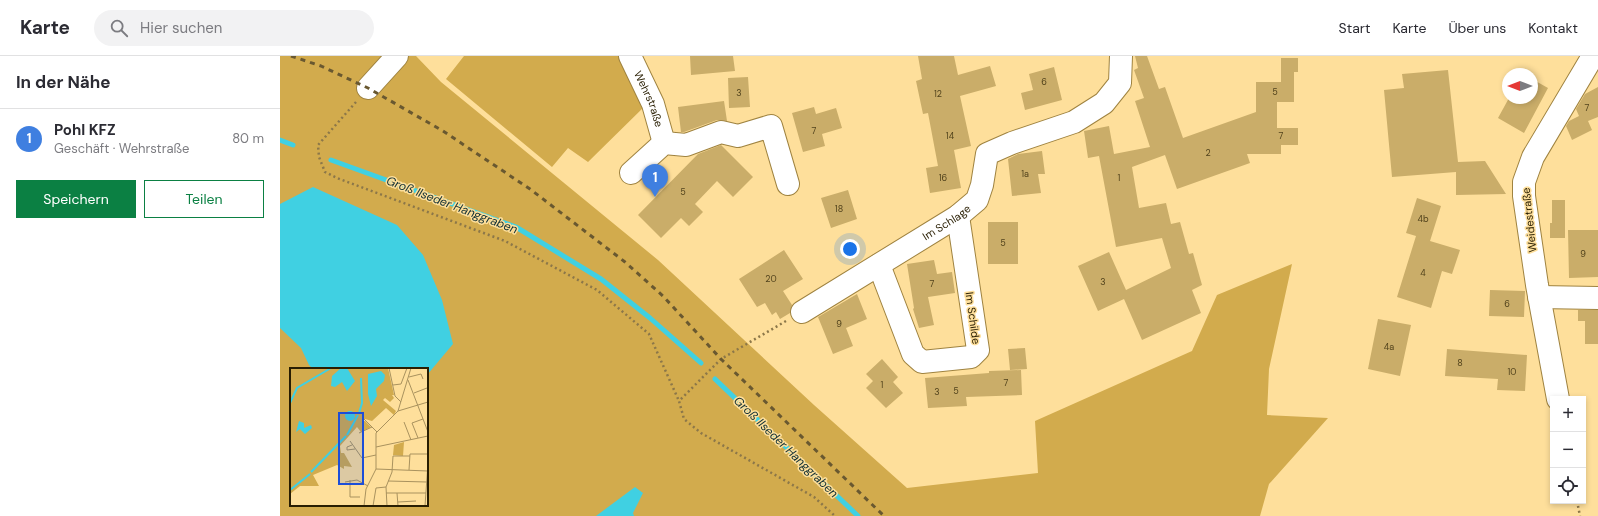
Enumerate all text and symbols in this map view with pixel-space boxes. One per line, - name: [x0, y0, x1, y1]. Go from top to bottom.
- search box: [94, 10, 374, 46]
- text: Karte: [20, 15, 70, 40]
- icon: search: [108, 17, 130, 39]
- text: Hier suchen: [140, 18, 222, 38]
- text: Start: [1339, 19, 1370, 37]
- text: Karte: [1392, 19, 1426, 37]
- text: Über uns: [1448, 19, 1506, 37]
- text: Kontakt: [1528, 19, 1578, 37]
- street label: Wehrstraße: [631, 68, 666, 129]
- north arrow: [1502, 68, 1538, 104]
- text: In der Nähe: [16, 71, 111, 93]
- house number: 6: [1041, 76, 1047, 88]
- house number: 5: [1272, 86, 1278, 98]
- house number: 3: [736, 87, 742, 99]
- house number: 12: [934, 88, 942, 100]
- house number: 7: [1585, 102, 1590, 114]
- text: Pohl KFZ: [54, 120, 116, 140]
- house number: 7: [812, 125, 817, 137]
- text: 1: [27, 130, 31, 147]
- text: 80 m: [232, 130, 264, 147]
- house number: 14: [946, 130, 955, 142]
- house number: 7: [1279, 130, 1284, 142]
- text: Geschäft · Wehrstraße: [54, 140, 189, 157]
- house number: 2: [1205, 147, 1211, 159]
- pin: 1: [642, 164, 668, 197]
- house number: 1a: [1021, 168, 1029, 180]
- house number: 16: [939, 172, 948, 184]
- house number: 1: [1118, 172, 1121, 184]
- water label: Groß Ilseder Hanggraben: [384, 173, 520, 237]
- button: Speichern: [16, 180, 136, 218]
- button: Teilen: [144, 180, 264, 218]
- house number: 5: [680, 186, 686, 198]
- street label: Weidestraße: [1519, 187, 1539, 253]
- street label: Im Schlage: [920, 201, 973, 243]
- house number: 18: [835, 203, 843, 215]
- house number: 4b: [1417, 213, 1429, 225]
- house number: 5: [1000, 237, 1006, 249]
- your location: [840, 239, 860, 259]
- house number: 9: [1580, 248, 1586, 260]
- house number: 4: [1420, 267, 1426, 279]
- house number: 20: [765, 273, 777, 285]
- house number: 3: [1100, 276, 1106, 288]
- house number: 7: [930, 278, 935, 290]
- street label: Im Schilde: [962, 291, 984, 345]
- house number: 6: [1504, 298, 1510, 310]
- house number: 9: [836, 318, 842, 330]
- house number: 4a: [1384, 341, 1394, 353]
- house number: 8: [1457, 357, 1463, 369]
- house number: 10: [1508, 366, 1516, 378]
- inset map: [290, 368, 428, 506]
- house number: 7: [1004, 377, 1009, 389]
- house number: 1: [881, 379, 884, 391]
- house number: 5: [953, 385, 959, 397]
- house number: 3: [934, 386, 940, 398]
- water label: Groß Ilseder Hanggraben: [730, 393, 842, 501]
- map controls: [1550, 396, 1586, 504]
- button: +: [1550, 396, 1586, 432]
- button: −: [1550, 432, 1586, 468]
- button: locate: [1550, 468, 1586, 504]

